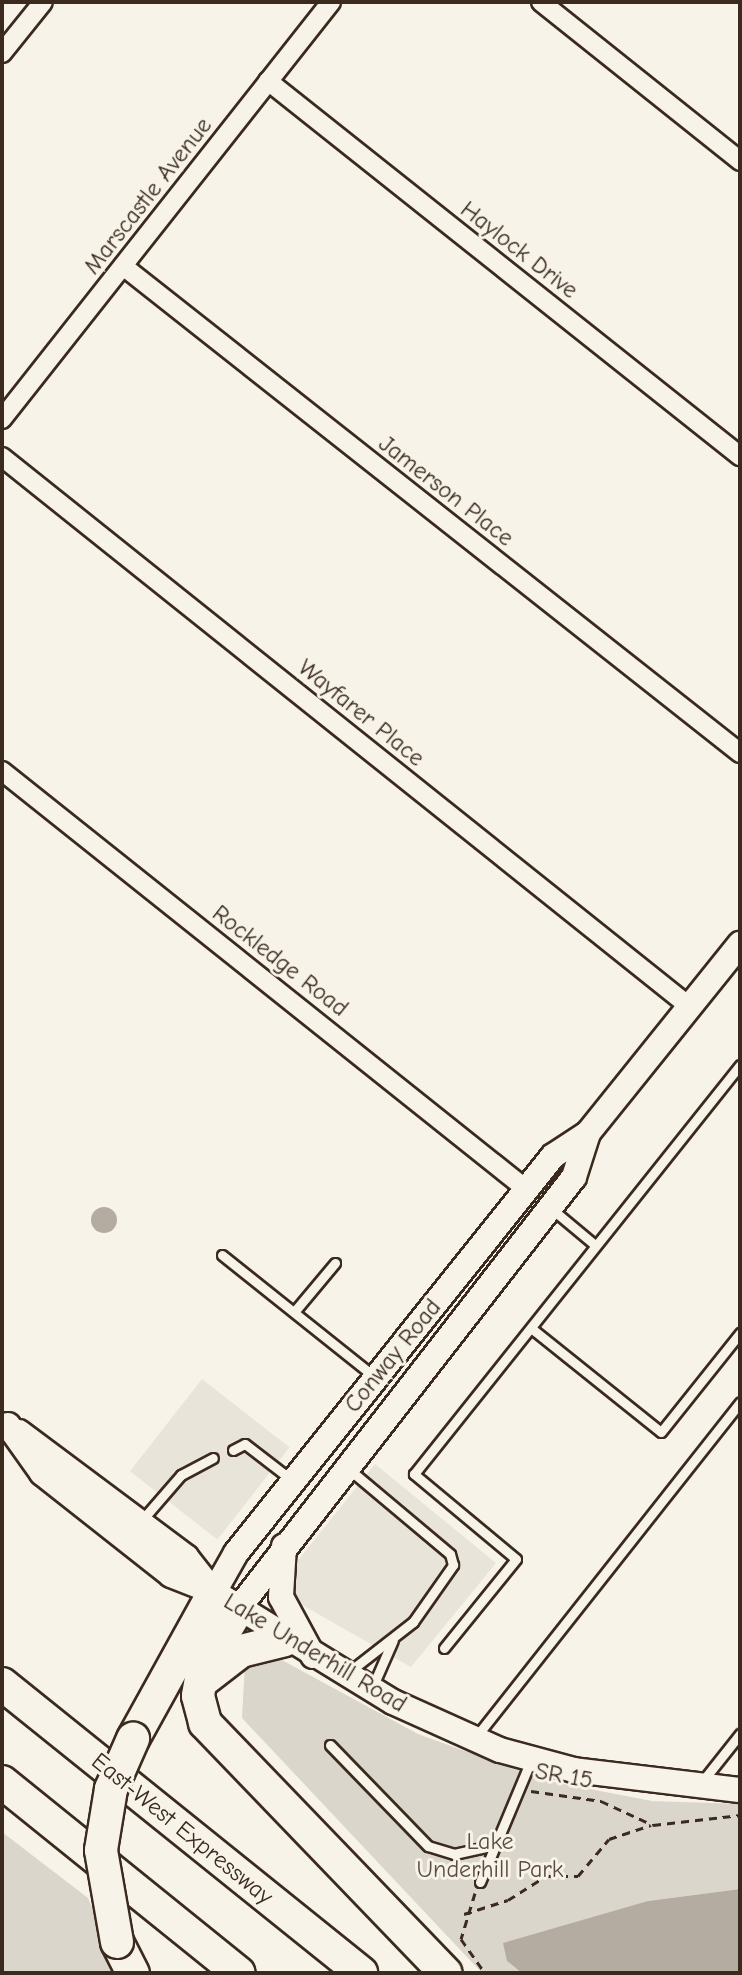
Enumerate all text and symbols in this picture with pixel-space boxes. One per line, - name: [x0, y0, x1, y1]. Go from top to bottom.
- street label: Marscastle Avenue: [78, 112, 218, 280]
- street label: Haylock Drive: [454, 195, 584, 305]
- street label: Jamerson Place: [373, 429, 519, 553]
- street label: Wayfarer Place: [292, 653, 430, 773]
- street label: Rockledge Road: [206, 899, 354, 1023]
- street label: Conway Road: [339, 1293, 447, 1419]
- street label: Lake Underhill Road: [218, 1587, 412, 1719]
- street label: East-West Expressway: [85, 1747, 279, 1911]
- street label: SR 15: [533, 1757, 595, 1795]
- park label: Lake Underhill Park: [417, 1828, 563, 1884]

